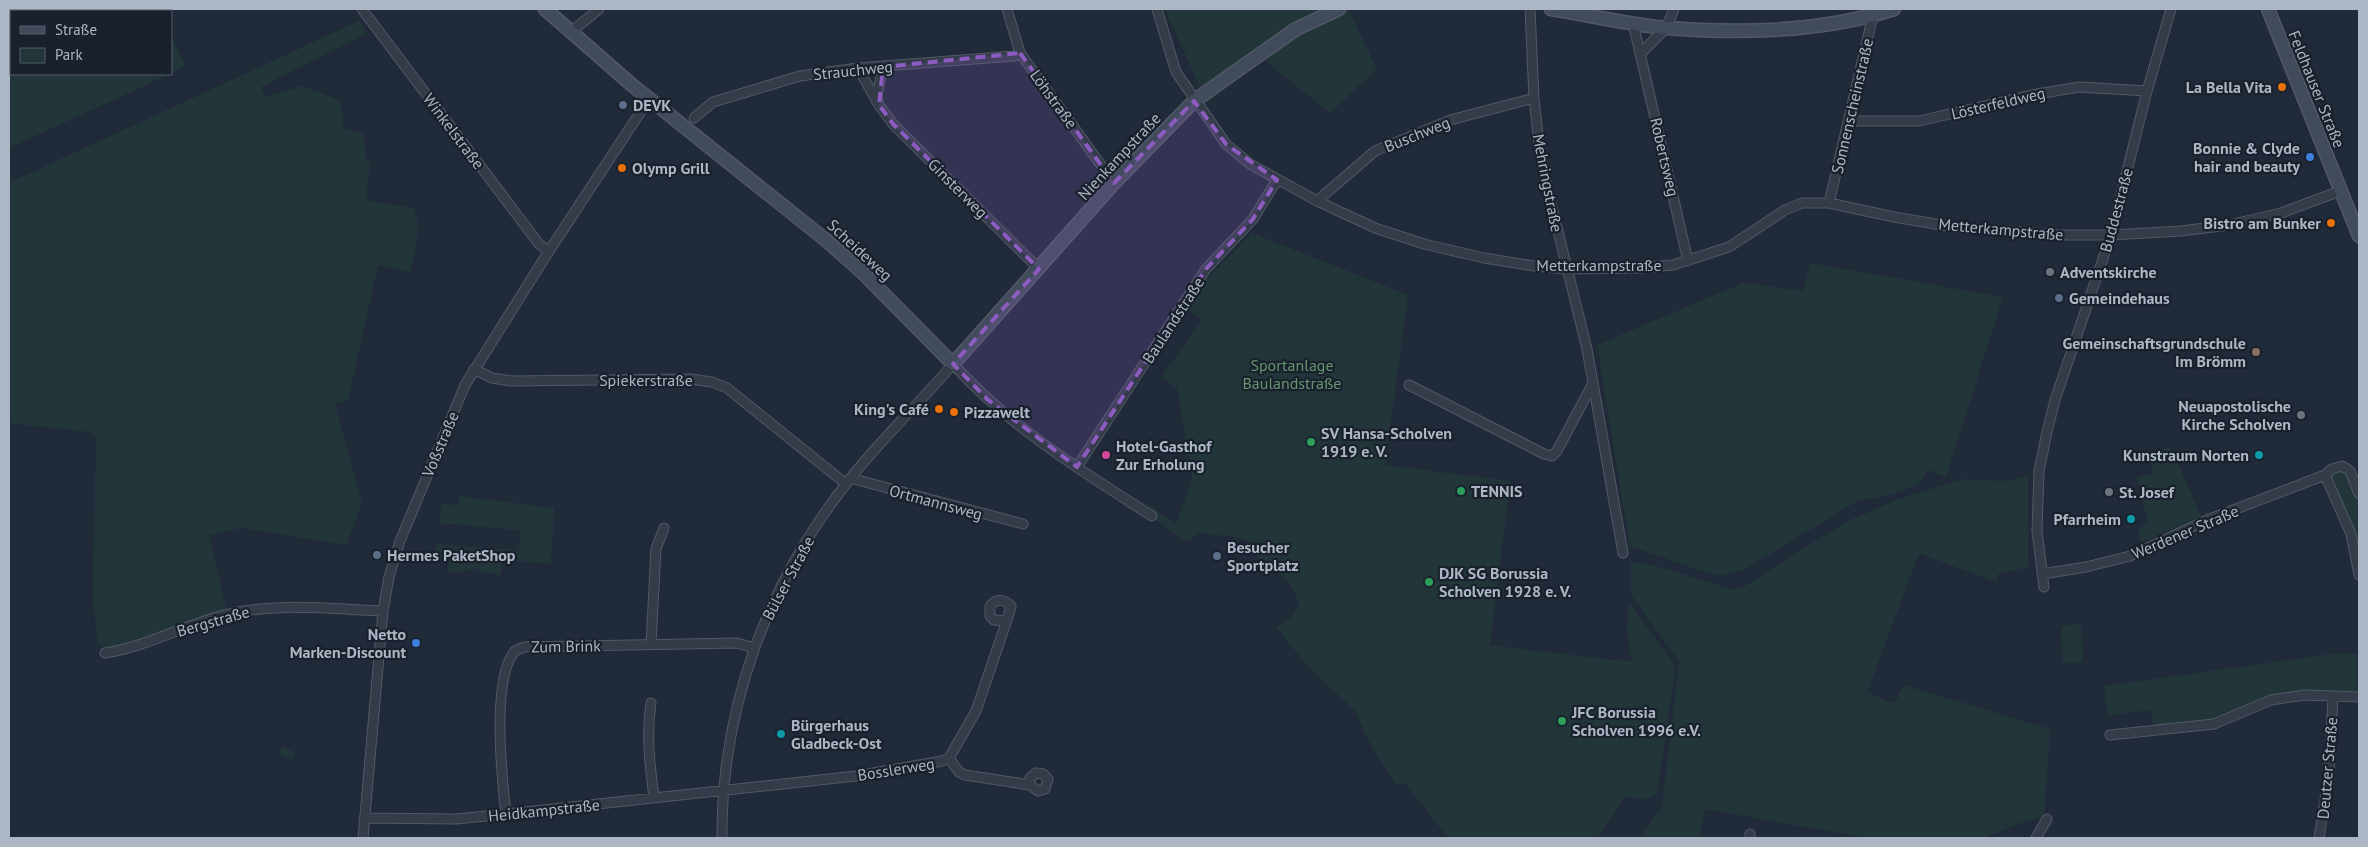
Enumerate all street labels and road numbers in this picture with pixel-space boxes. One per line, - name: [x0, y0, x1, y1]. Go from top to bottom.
- street label: Feldhauser Straße: [2284, 28, 2350, 150]
- street label: Sonnenscheinstraße: [1827, 36, 1877, 176]
- street label: Strauchweg: [812, 56, 894, 84]
- street label: Löhstraße: [1026, 66, 1082, 132]
- street label: Lösterfeldweg: [1949, 82, 2047, 124]
- street label: Winkelstraße: [419, 89, 489, 173]
- street label: Nienkampstraße: [1073, 108, 1165, 204]
- street label: Buschweg: [1381, 112, 1453, 156]
- street label: Robertsweg: [1646, 116, 1684, 198]
- street label: Mehringstraße: [1529, 132, 1567, 234]
- street label: Ginsterweg: [924, 154, 992, 222]
- street label: Buddestraße: [2095, 166, 2137, 254]
- street label: Metterkampstraße: [1938, 214, 2064, 244]
- street label: Scheideweg: [823, 215, 897, 285]
- street label: Metterkampstraße: [1536, 255, 1662, 275]
- street label: Baulandstraße: [1138, 273, 1208, 367]
- street label: Spiekerstraße: [599, 370, 693, 390]
- street label: Voßstraße: [417, 408, 463, 481]
- street label: Ortmannsweg: [887, 480, 985, 524]
- street label: Werdener Straße: [2128, 500, 2242, 564]
- street label: Bülser Straße: [758, 533, 818, 623]
- street label: Bergstraße: [174, 601, 252, 641]
- street label: Zum Brink: [531, 635, 601, 657]
- street label: Deutzer Straße: [2313, 716, 2341, 820]
- street label: Bosslerweg: [856, 753, 936, 785]
- street label: Heidkampstraße: [487, 794, 601, 826]

